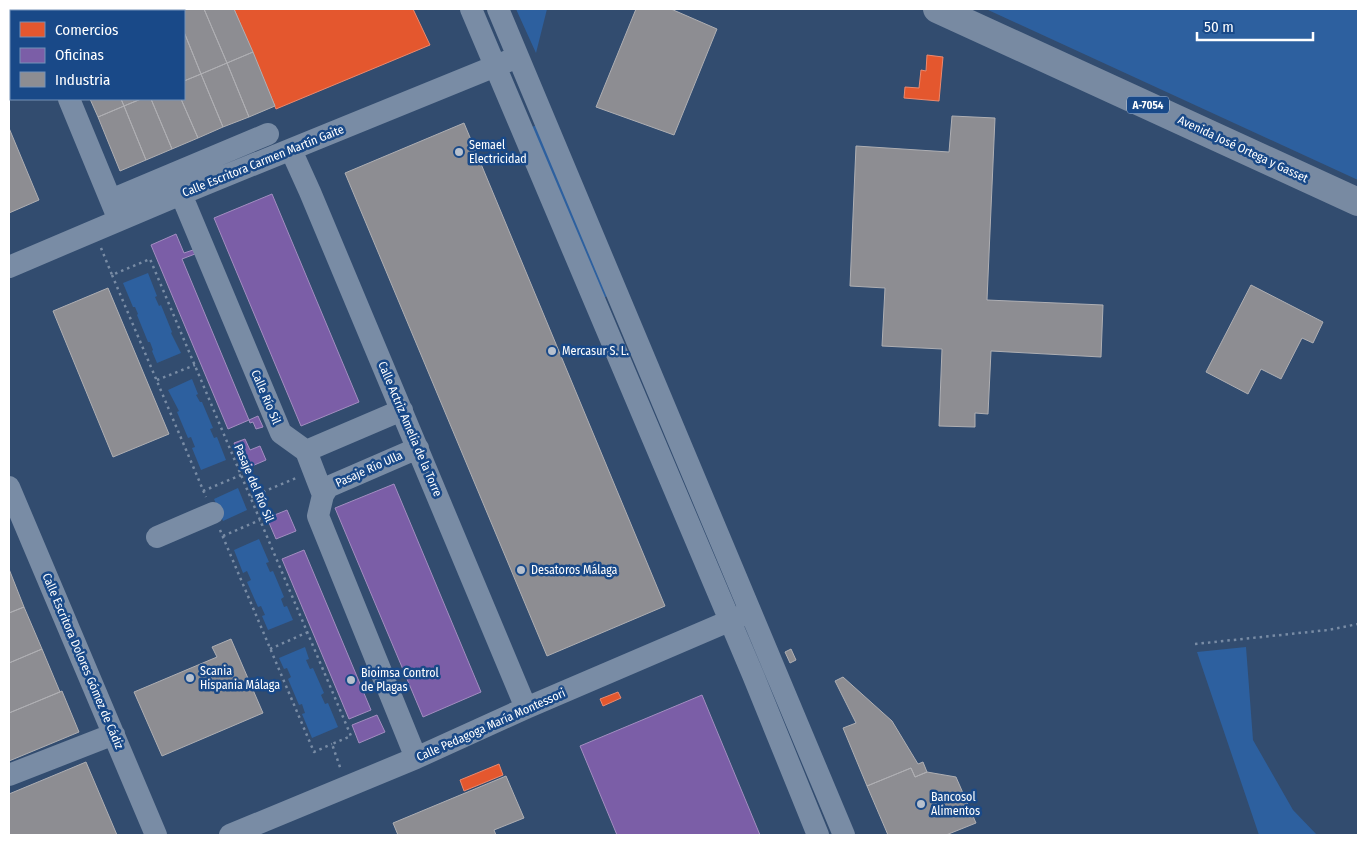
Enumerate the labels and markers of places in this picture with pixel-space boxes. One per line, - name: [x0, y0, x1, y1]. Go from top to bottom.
- place label: Semael Electricidad: [469, 138, 527, 166]
- marker: Semael Electricidad: [453, 146, 465, 158]
- place label: Mercasur S. L.: [562, 344, 629, 358]
- marker: Mercasur S. L.: [546, 345, 558, 357]
- place label: Desatoros Málaga: [531, 563, 618, 577]
- marker: Desatoros Málaga: [515, 564, 527, 576]
- place label: Scania Hispania Málaga: [200, 664, 280, 692]
- place label: Bioimsa Control de Plagas: [361, 666, 439, 694]
- marker: Scania Hispania Málaga: [184, 672, 196, 684]
- marker: Bioimsa Control de Plagas: [345, 674, 357, 686]
- place label: Bancosol Alimentos: [931, 790, 980, 818]
- marker: Bancosol Alimentos: [915, 798, 927, 810]

